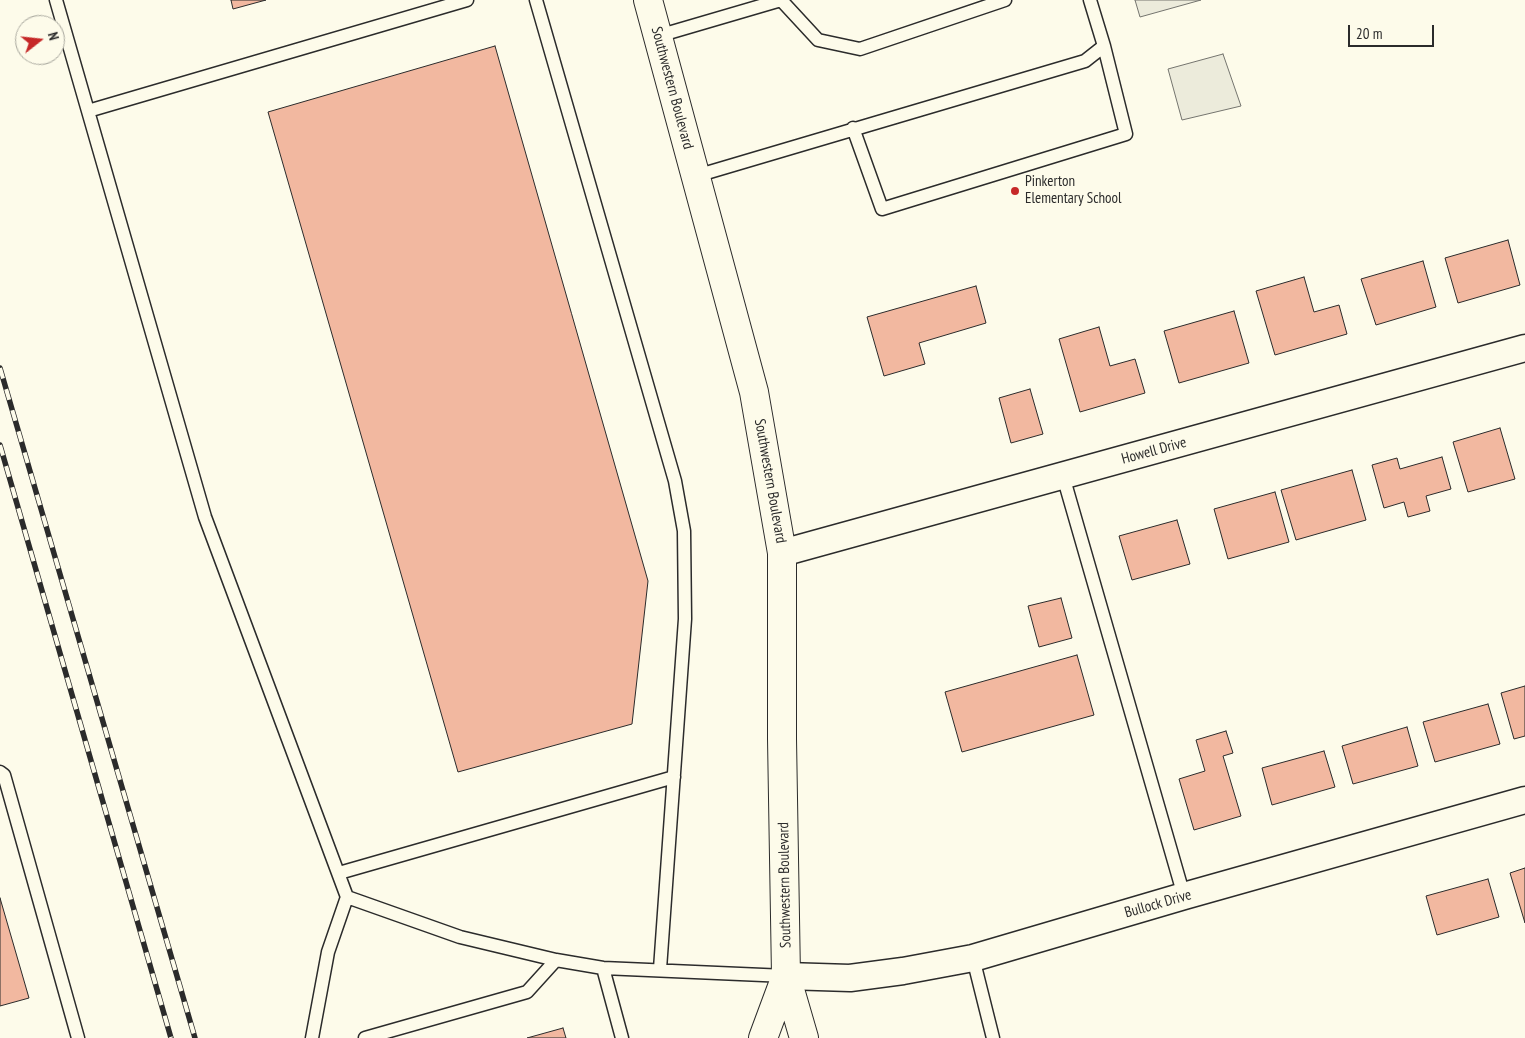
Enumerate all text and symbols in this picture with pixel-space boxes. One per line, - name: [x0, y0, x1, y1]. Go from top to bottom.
- north arrow: [15, 15, 65, 65]
- scale bar: [1350, 15, 1436, 47]
- text: 20 m: [1356, 24, 1382, 43]
- street label: Southwestern Boulevard: [647, 25, 697, 151]
- text: N: [44, 30, 63, 42]
- place label: Pinkerton Elementary School: [1025, 173, 1122, 208]
- marker: Pinkerton Elementary School: [1009, 185, 1021, 197]
- street label: Southwestern Boulevard: [750, 417, 790, 545]
- street label: Howell Drive: [1119, 434, 1189, 468]
- street label: Southwestern Boulevard: [775, 822, 795, 948]
- street label: Bullock Drive: [1123, 886, 1193, 922]

